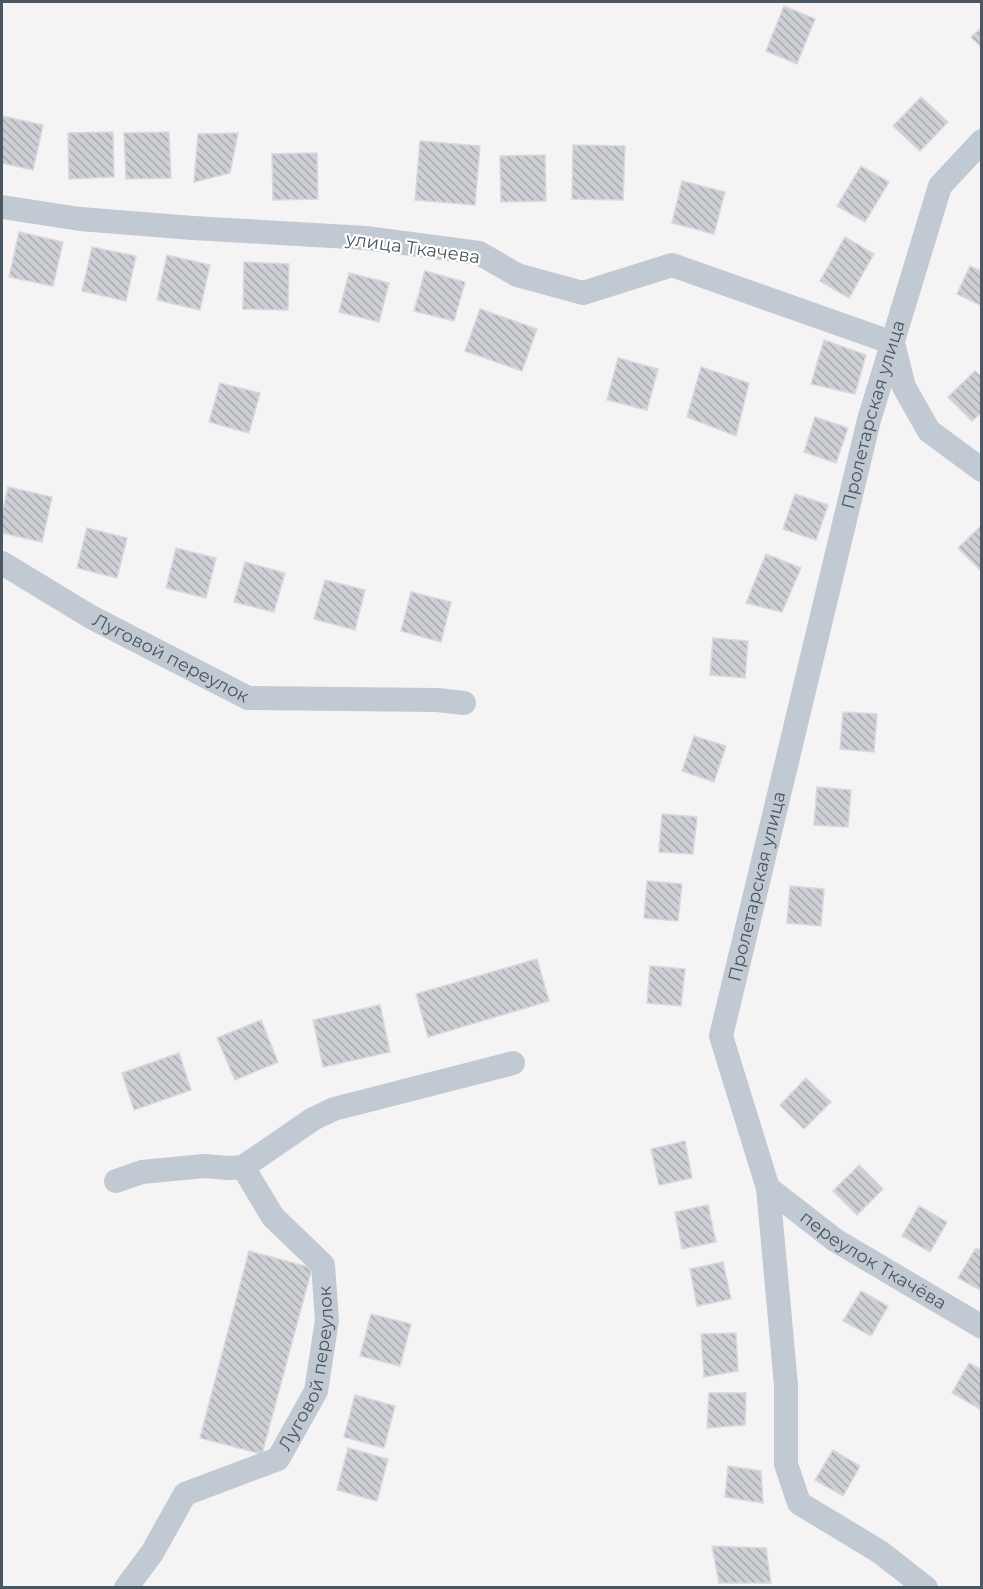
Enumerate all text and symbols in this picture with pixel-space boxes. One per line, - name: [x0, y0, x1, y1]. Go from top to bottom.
- street label: улица Ткачева: [343, 228, 482, 268]
- street label: Пролетарская улица: [837, 317, 910, 511]
- street label: Луговой переулок: [89, 609, 253, 708]
- street label: Пролетарская улица: [723, 789, 790, 984]
- street label: переулок Ткачёва: [796, 1206, 950, 1314]
- street label: Луговой переулок: [274, 1285, 338, 1455]

